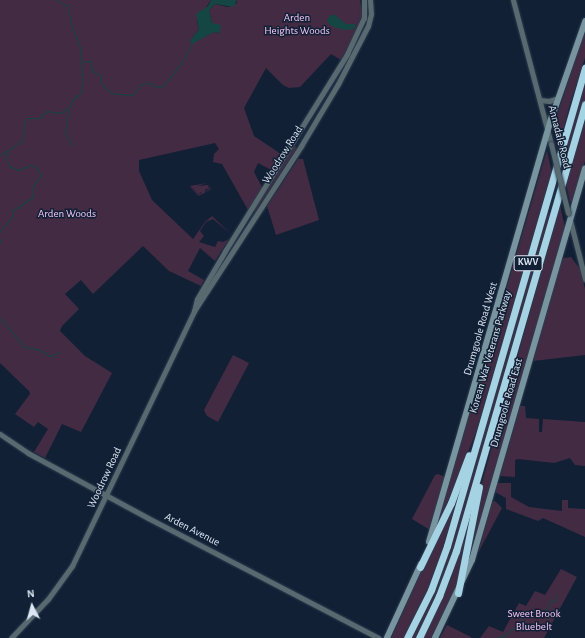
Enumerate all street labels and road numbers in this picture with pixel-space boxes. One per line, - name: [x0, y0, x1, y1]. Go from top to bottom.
- street label: Annadale Road: [545, 104, 573, 170]
- street label: Woodrow Road: [260, 124, 306, 186]
- road number: KWV: [513, 255, 543, 271]
- street label: Drumgoole Road West: [461, 281, 501, 377]
- street label: Korean War Veterans Parkway: [467, 289, 515, 415]
- street label: Drumgoole Road East: [488, 357, 526, 449]
- street label: Woodrow Road: [85, 445, 125, 511]
- street label: Arden Avenue: [162, 510, 222, 550]

